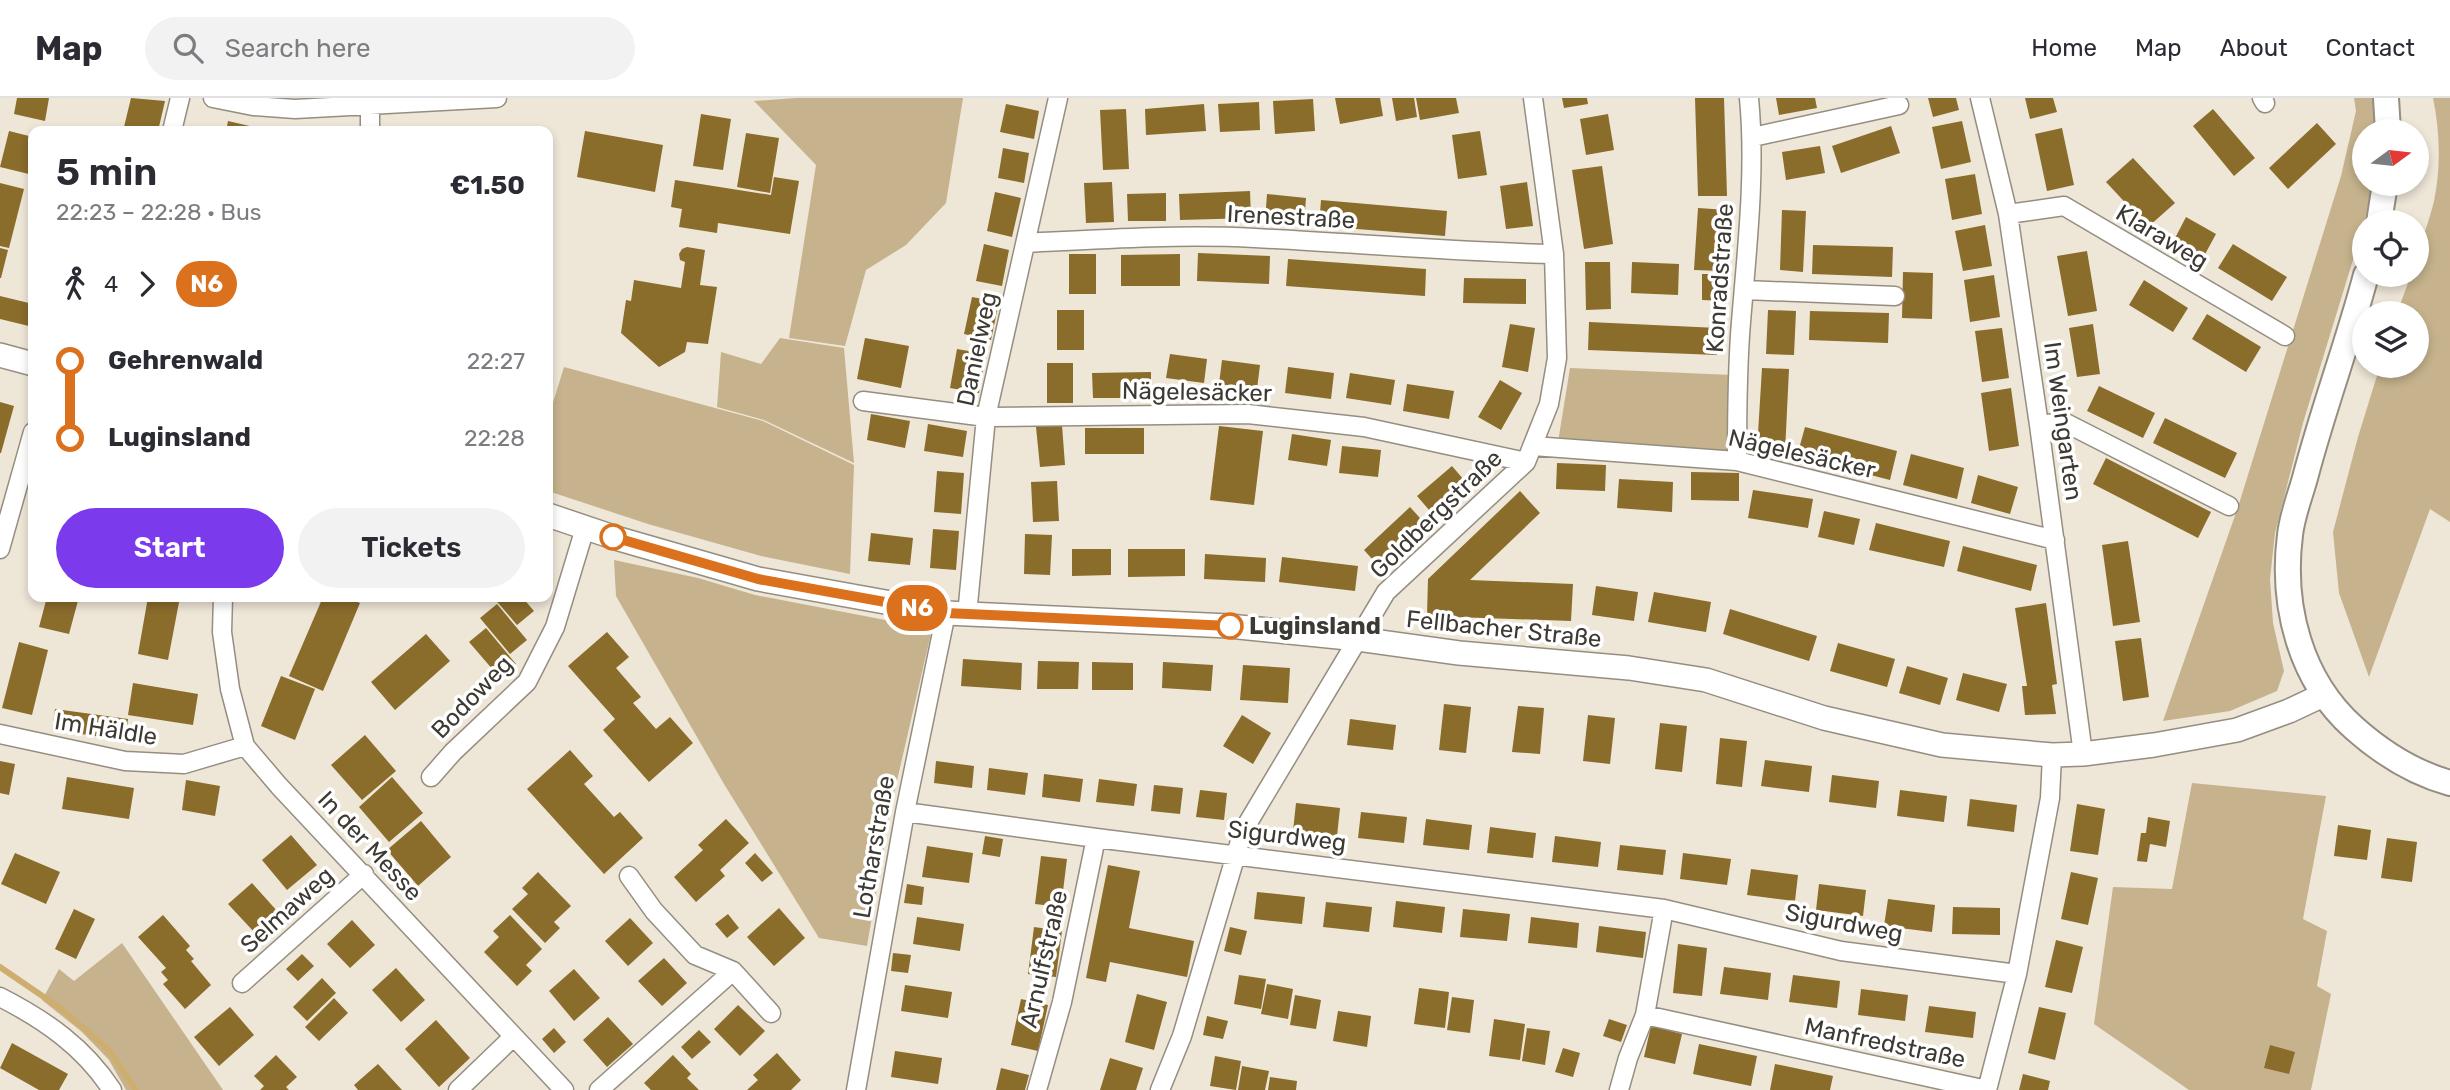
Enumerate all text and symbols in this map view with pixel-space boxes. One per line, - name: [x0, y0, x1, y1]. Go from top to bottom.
- search box: [145, 17, 635, 80]
- text: Map: [35, 29, 103, 68]
- icon: search: [169, 29, 207, 67]
- text: Search here: [225, 33, 370, 64]
- text: Home: [2031, 34, 2097, 62]
- text: Map: [2135, 34, 2182, 62]
- text: About: [2220, 34, 2288, 62]
- text: Contact: [2326, 34, 2415, 62]
- north arrow: [2352, 119, 2429, 196]
- map controls: [2352, 119, 2429, 378]
- text: 5 min: [56, 149, 157, 195]
- text: €1.50: [450, 170, 525, 201]
- text: 22:23 – 22:28 · Bus: [56, 198, 262, 226]
- street label: Klaraweg: [2111, 199, 2213, 275]
- street label: Irenestraße: [1226, 200, 1356, 234]
- street label: Konradstraße: [1701, 202, 1739, 354]
- button: locate: [2352, 210, 2429, 287]
- icon: walk: [56, 265, 94, 303]
- icon: forward: [128, 265, 166, 303]
- text: 4: [104, 270, 118, 298]
- text: N6: [190, 270, 223, 298]
- street label: Danielweg: [951, 289, 1003, 409]
- button: layers: [2352, 301, 2429, 378]
- street label: Im Weingarten: [2038, 340, 2088, 502]
- text: Gehrenwald: [108, 345, 263, 376]
- text: 22:27: [467, 347, 525, 375]
- street label: Nägelesäcker: [1122, 377, 1272, 407]
- text: Luginsland: [108, 422, 251, 453]
- street label: Nägelesäcker: [1726, 423, 1878, 485]
- text: 22:28: [464, 424, 525, 452]
- street label: Goldbergstraße: [1364, 444, 1508, 584]
- button: Start: [56, 508, 284, 588]
- button: Tickets: [298, 508, 525, 588]
- unlabelled marker: [600, 524, 626, 550]
- line badge: N6: [886, 585, 948, 631]
- text: N6: [901, 594, 933, 622]
- street label: Fellbacher Straße: [1405, 605, 1603, 653]
- place label: Luginsland: [1249, 612, 1381, 640]
- marker: Luginsland: [1217, 613, 1243, 639]
- street label: Bodoweg: [426, 650, 518, 744]
- street label: Im Häldle: [53, 707, 159, 751]
- street label: Lotharstraße: [848, 773, 900, 921]
- street label: In der Messe: [312, 785, 428, 907]
- street label: Sigurdweg: [1226, 815, 1348, 857]
- street label: Selmaweg: [235, 861, 339, 959]
- street label: Arnulfstraße: [1015, 887, 1073, 1031]
- street label: Sigurdweg: [1783, 898, 1905, 948]
- street label: Manfredstraße: [1802, 1012, 1968, 1074]

